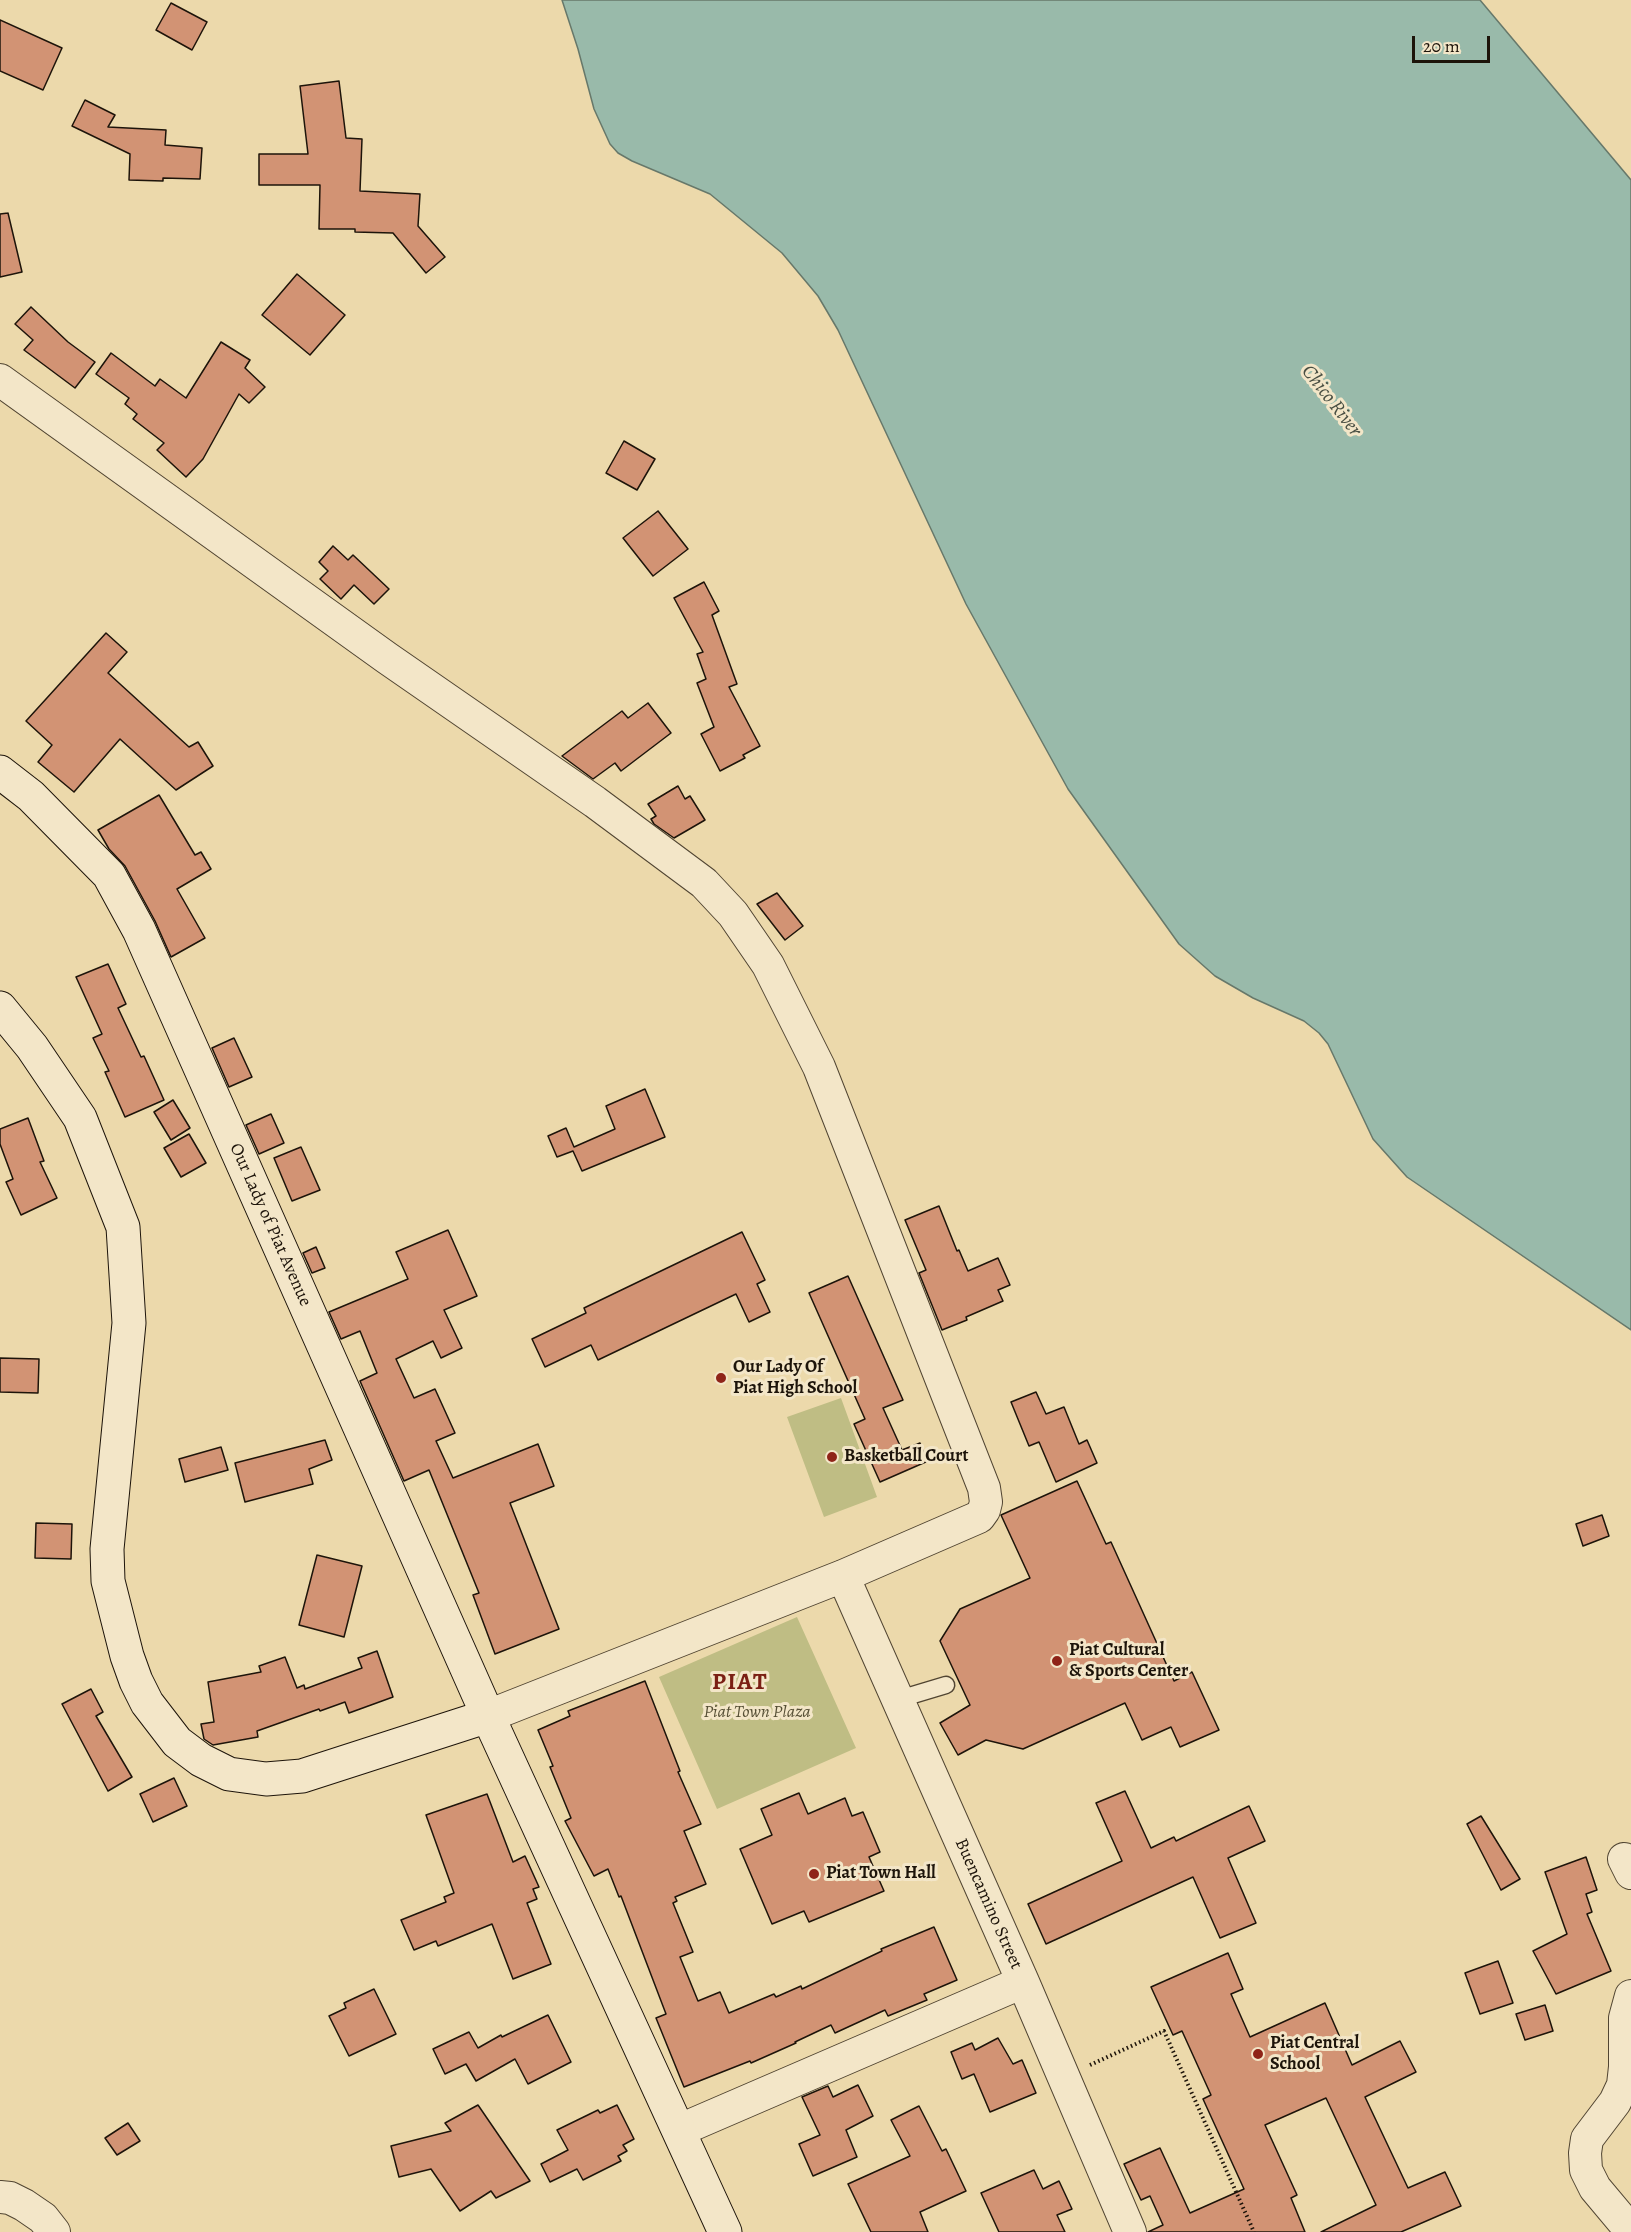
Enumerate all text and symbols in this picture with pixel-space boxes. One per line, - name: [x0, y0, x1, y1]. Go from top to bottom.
- scale bar: [1415, 24, 1493, 62]
- text: 20 m: [1423, 34, 1460, 58]
- water label: Chico River: [1296, 360, 1366, 442]
- street label: Our Lady of Piat Avenue: [224, 1140, 316, 1310]
- place label: Our Lady Of Piat High School: [733, 1357, 857, 1400]
- marker: Our Lady Of Piat High School: [714, 1371, 728, 1385]
- place label: Basketball Court: [844, 1446, 968, 1468]
- marker: Basketball Court: [825, 1450, 839, 1464]
- place label: Piat Cultural & Sports Center: [1069, 1640, 1188, 1682]
- marker: Piat Cultural & Sports Center: [1050, 1654, 1064, 1668]
- district label: PIAT: [712, 1669, 768, 1697]
- park label: Piat Town Plaza: [703, 1702, 811, 1724]
- street label: Buencamino Street: [949, 1835, 1027, 1973]
- place label: Piat Town Hall: [826, 1863, 936, 1885]
- marker: Piat Town Hall: [807, 1867, 821, 1881]
- place label: Piat Central School: [1270, 2033, 1359, 2076]
- marker: Piat Central School: [1251, 2047, 1265, 2061]

